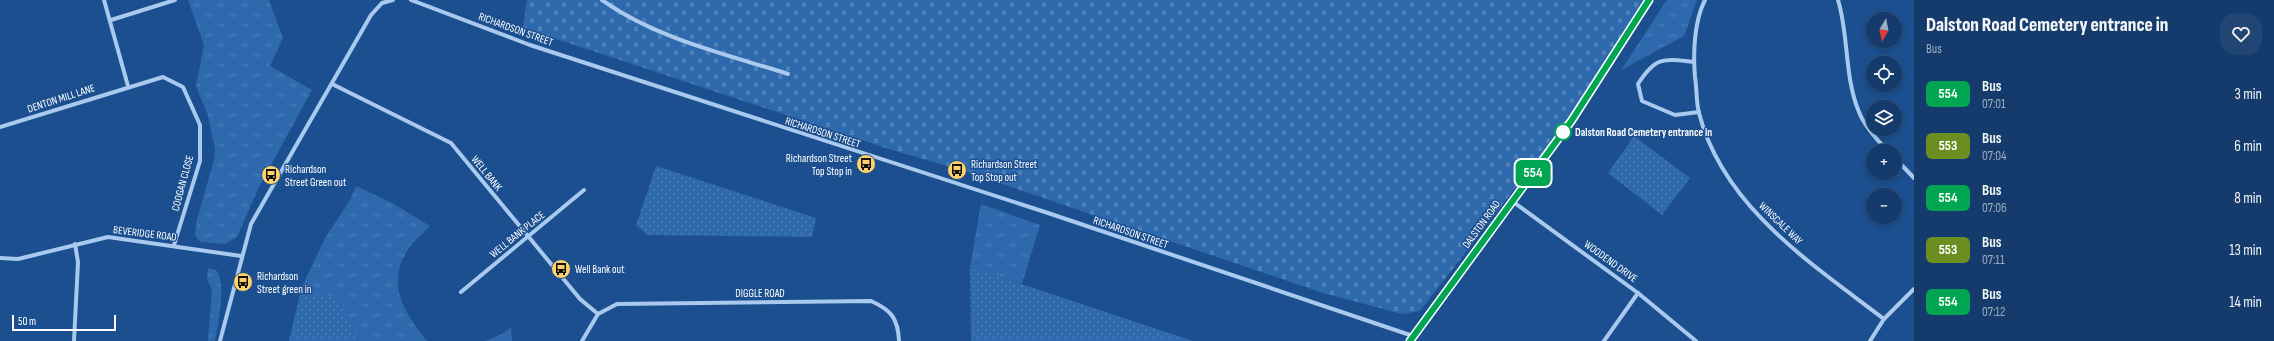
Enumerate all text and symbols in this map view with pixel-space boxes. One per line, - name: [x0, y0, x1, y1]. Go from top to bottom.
- street label: RICHARDSON STREET: [477, 10, 555, 49]
- north arrow: [1866, 12, 1902, 48]
- map controls: [1866, 12, 1902, 224]
- button: heart: [2220, 13, 2262, 55]
- text: Dalston Road Cemetery entrance in: [1926, 14, 2168, 37]
- text: Bus: [1926, 41, 1942, 57]
- button: locate: [1866, 56, 1902, 92]
- text: Bus: [1982, 77, 2001, 96]
- street label: DENTON MILL LANE: [26, 81, 97, 116]
- text: 554: [1939, 85, 1957, 102]
- text: 3 min: [2234, 85, 2262, 104]
- text: 07:01: [1982, 96, 2006, 112]
- button: layers: [1866, 100, 1902, 136]
- street label: RICHARDSON STREET: [783, 114, 863, 151]
- marker: Dalston Road Cemetery entrance in: [1554, 123, 1572, 141]
- place label: Dalston Road Cemetery entrance in: [1575, 126, 1712, 139]
- text: Bus: [1982, 129, 2001, 148]
- text: 553: [1939, 137, 1957, 154]
- text: 6 min: [2234, 137, 2262, 156]
- button: +: [1866, 144, 1902, 180]
- text: 07:04: [1982, 148, 2007, 164]
- place label: Richardson Street Top Stop in: [786, 152, 853, 178]
- street label: WELL BANK: [468, 153, 505, 194]
- bus stop icon: Richardson Street Top Stop in: [855, 153, 877, 175]
- street label: COOGAN CLOSE: [169, 154, 196, 213]
- place label: Richardson Street Top Stop out: [971, 158, 1038, 184]
- bus stop icon: Richardson Street Top Stop out: [946, 159, 968, 181]
- line badge: 554: [1510, 160, 1556, 186]
- place label: Richardson Street Green out: [285, 163, 347, 189]
- bus stop icon: Richardson Street Green out: [260, 164, 282, 186]
- text: 554: [1524, 164, 1542, 181]
- text: Bus: [1982, 181, 2001, 200]
- button: −: [1866, 188, 1902, 224]
- text: 554: [1939, 189, 1957, 206]
- text: 8 min: [2234, 189, 2262, 208]
- street label: DALSTON ROAD: [1460, 198, 1503, 251]
- street label: WINSCALE WAY: [1756, 199, 1806, 248]
- text: 07:06: [1982, 200, 2007, 216]
- street label: WELL BANK PLACE: [487, 208, 547, 260]
- street label: RICHARDSON STREET: [1092, 214, 1171, 252]
- street label: BEVERIDGE ROAD: [112, 223, 177, 244]
- text: Bus: [1982, 233, 2001, 252]
- street label: WOODEND DRIVE: [1581, 238, 1640, 285]
- text: 553: [1939, 241, 1957, 258]
- text: 13 min: [2229, 241, 2262, 260]
- text: 07:11: [1982, 252, 2004, 268]
- bus stop icon: Well Bank out: [550, 258, 572, 280]
- place label: Well Bank out: [575, 263, 625, 276]
- place label: Richardson Street green in: [257, 270, 312, 296]
- bus stop icon: Richardson Street green in: [232, 271, 254, 293]
- text: Bus: [1982, 285, 2001, 304]
- street label: DIGGLE ROAD: [735, 287, 785, 300]
- text: 554: [1939, 293, 1957, 310]
- text: 14 min: [2229, 293, 2262, 312]
- text: 07:12: [1982, 304, 2005, 320]
- scale bar: [12, 313, 116, 332]
- text: 50 m: [18, 315, 36, 328]

